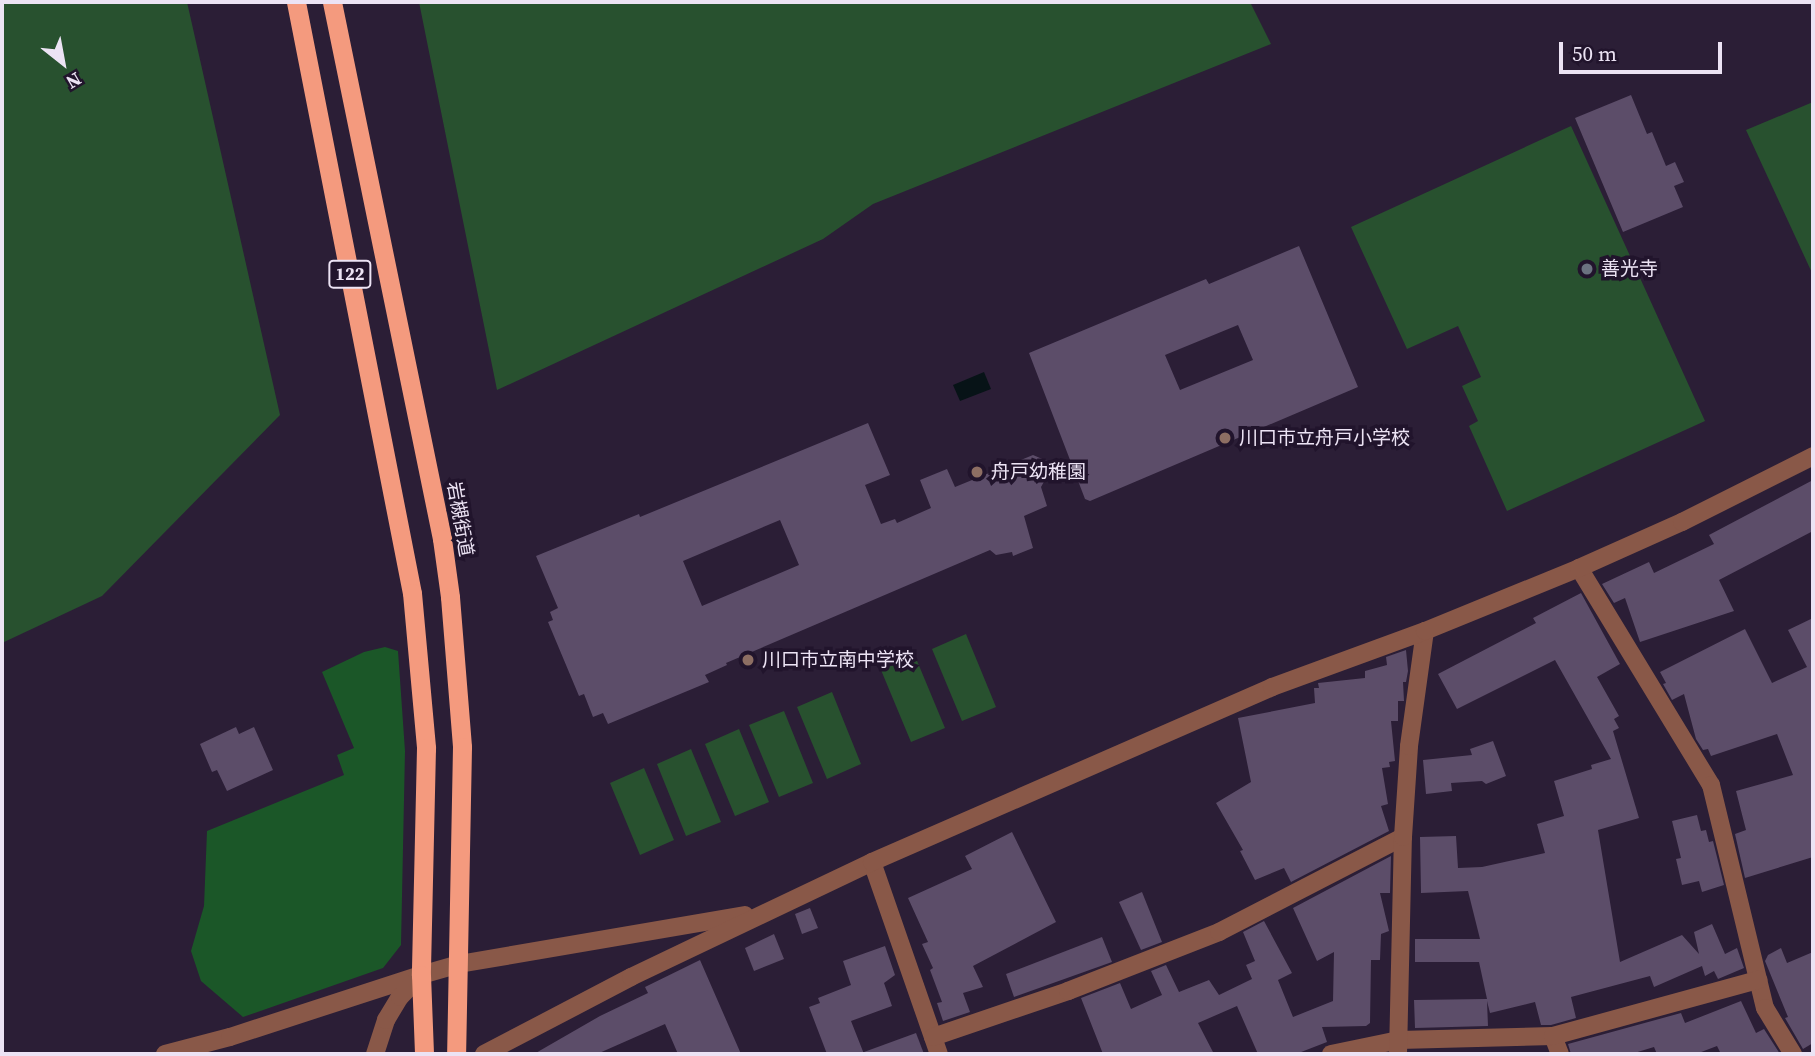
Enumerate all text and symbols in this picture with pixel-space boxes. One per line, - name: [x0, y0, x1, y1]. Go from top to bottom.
- north arrow: [28, 28, 98, 98]
- scale bar: [1563, 28, 1726, 72]
- text: 50 m: [1572, 39, 1617, 68]
- text: N: [61, 66, 86, 96]
- place label: 善光寺: [1601, 258, 1658, 280]
- road number: 122: [327, 260, 373, 288]
- marker: 善光寺: [1579, 261, 1595, 277]
- place label: 川口市立舟戸小学校: [1239, 427, 1410, 449]
- marker: 川口市立舟戸小学校: [1217, 430, 1233, 446]
- place label: 舟戸幼稚園: [991, 461, 1086, 483]
- marker: 舟戸幼稚園: [969, 464, 985, 480]
- street label: 岩槻街道: [442, 480, 478, 558]
- place label: 川口市立南中学校: [762, 649, 914, 671]
- marker: 川口市立南中学校: [740, 652, 756, 668]

